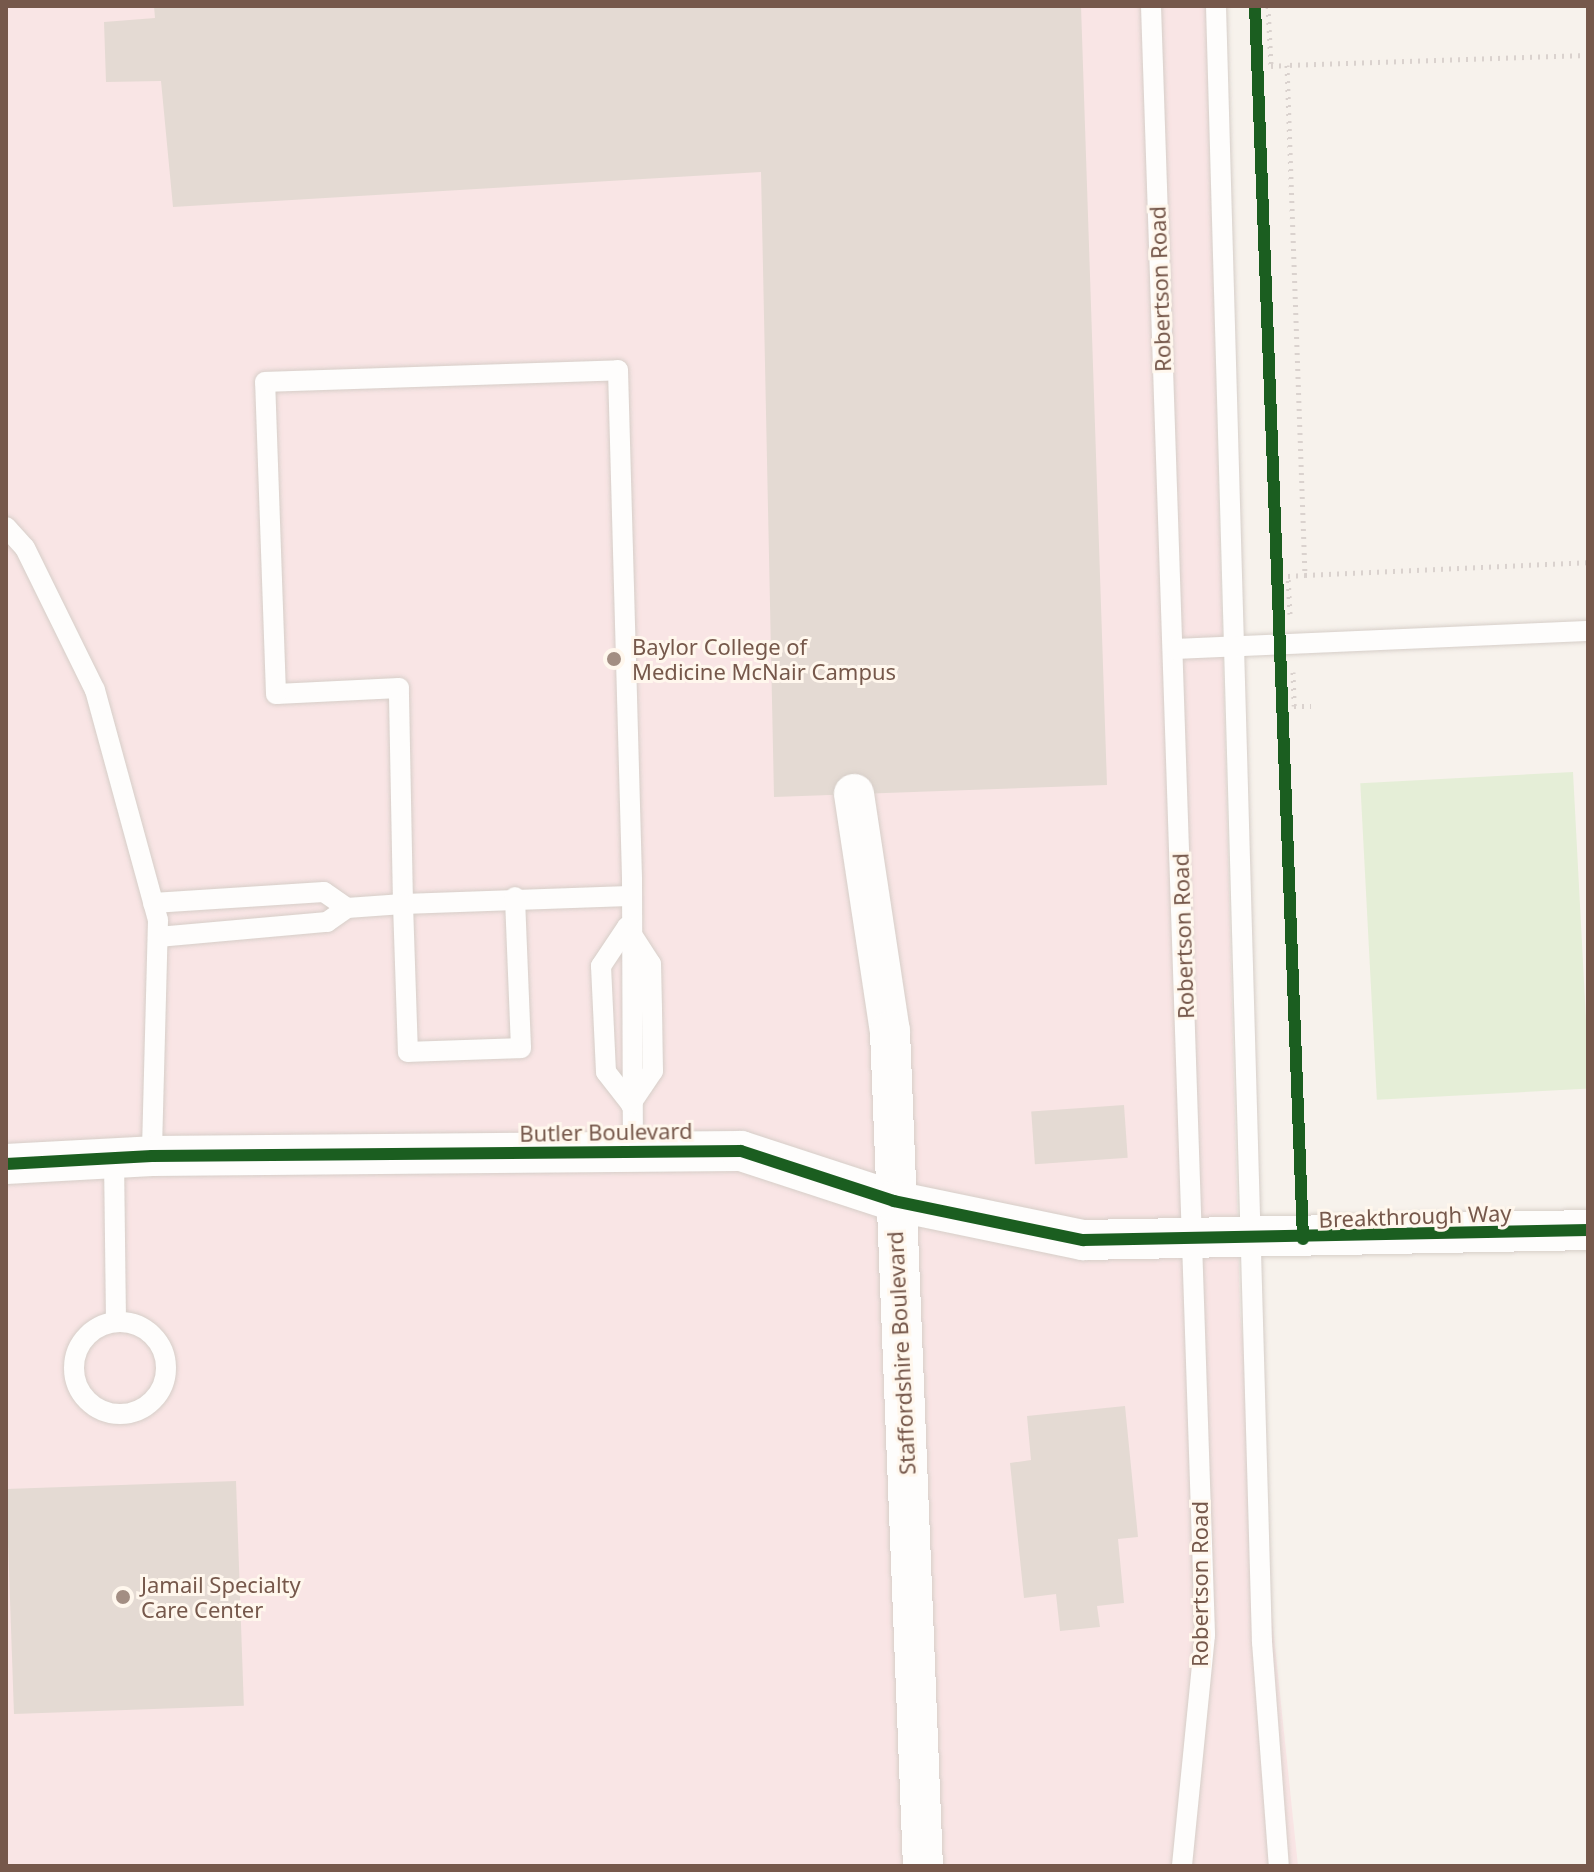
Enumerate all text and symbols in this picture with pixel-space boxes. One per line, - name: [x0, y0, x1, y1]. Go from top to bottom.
- street label: Robertson Road: [1144, 206, 1176, 372]
- place label: Baylor College of Medicine McNair Campus: [632, 633, 896, 684]
- marker: Baylor College of Medicine McNair Campus: [603, 648, 625, 670]
- street label: Robertson Road: [1167, 853, 1199, 1019]
- street label: Butler Boulevard: [519, 1117, 693, 1147]
- street label: Breakthrough Way: [1318, 1199, 1512, 1233]
- street label: Staffordshire Boulevard: [881, 1230, 921, 1476]
- street label: Robertson Road: [1187, 1501, 1213, 1667]
- place label: Jamail Specialty Care Center: [141, 1571, 301, 1622]
- marker: Jamail Specialty Care Center: [112, 1586, 134, 1608]

